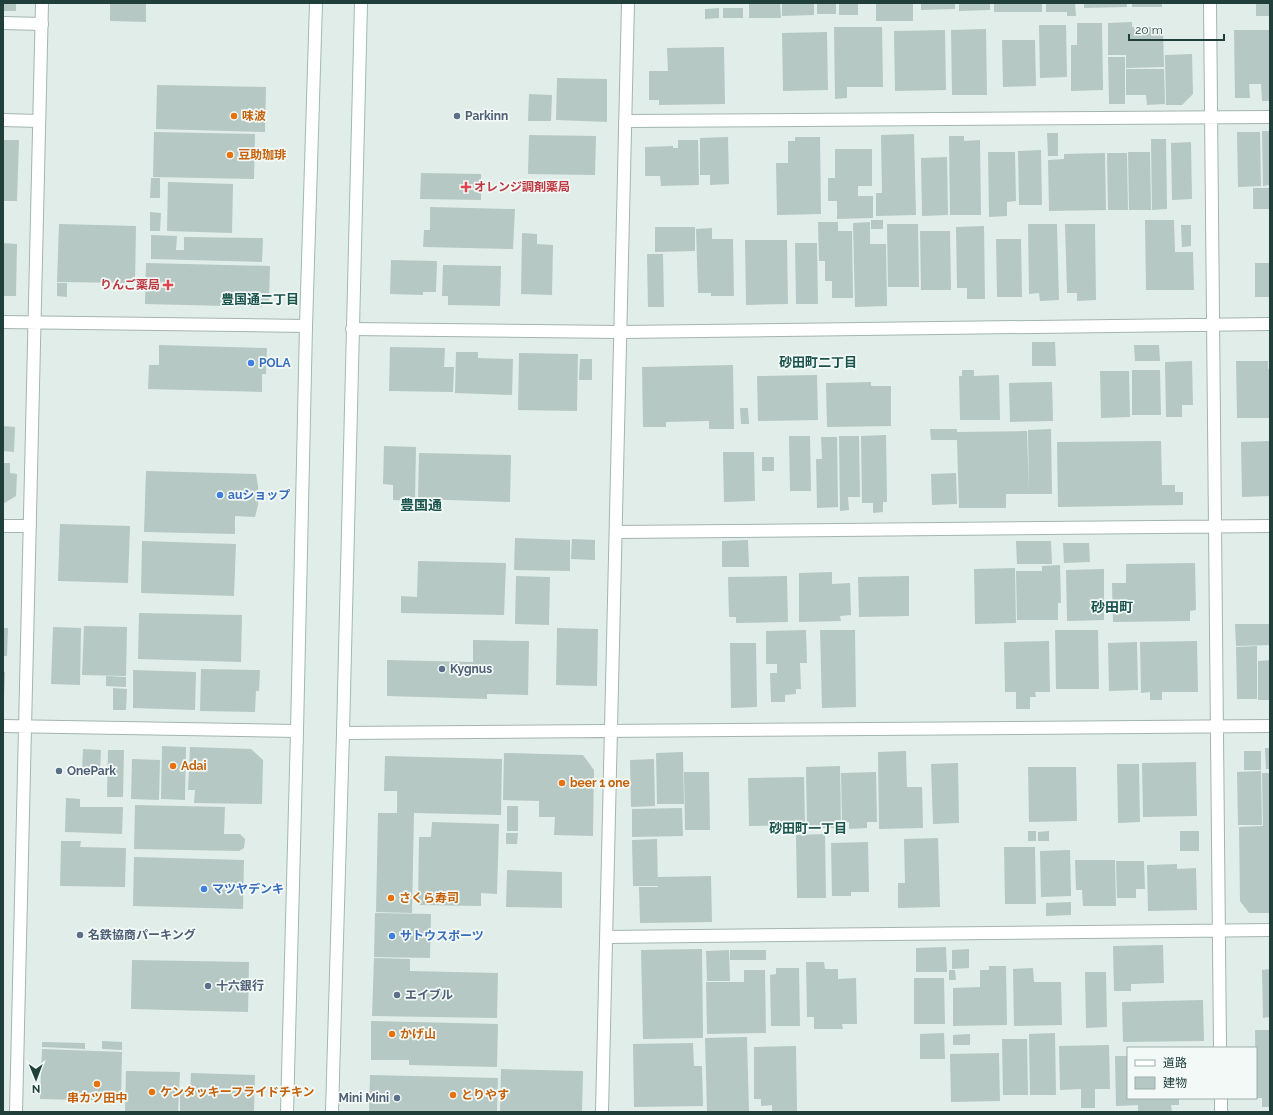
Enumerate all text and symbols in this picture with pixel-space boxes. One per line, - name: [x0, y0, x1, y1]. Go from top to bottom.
- scale bar: [1129, 16, 1224, 42]
- text: 20 m: [1135, 23, 1163, 37]
- place label: 味波: [242, 109, 266, 123]
- place label: Parkinn: [465, 109, 508, 123]
- marker: 味波: [229, 111, 239, 121]
- marker: Parkinn: [452, 111, 462, 121]
- place label: 豆助珈琲: [238, 148, 286, 162]
- marker: 豆助珈琲: [225, 150, 235, 160]
- place label: オレンジ調剤薬局: [474, 180, 570, 194]
- marker: オレンジ調剤薬局: [461, 182, 471, 192]
- place label: りんご薬局: [100, 278, 160, 292]
- marker: りんご薬局: [163, 280, 173, 290]
- district label: 豊国通二丁目: [221, 292, 299, 307]
- district label: 砂田町二丁目: [779, 355, 857, 370]
- place label: POLA: [259, 356, 292, 370]
- marker: POLA: [246, 358, 256, 368]
- place label: auショップ: [228, 488, 290, 502]
- marker: auショップ: [215, 490, 225, 500]
- district label: 豊国通: [400, 497, 442, 513]
- district label: 砂田町: [1091, 599, 1133, 615]
- place label: Kygnus: [450, 662, 492, 676]
- marker: Kygnus: [437, 664, 447, 674]
- place label: Adai: [181, 759, 207, 773]
- marker: Adai: [168, 761, 178, 771]
- place label: OnePark: [67, 764, 116, 778]
- marker: OnePark: [54, 766, 64, 776]
- place label: beer 1 one: [570, 776, 630, 790]
- marker: beer 1 one: [557, 778, 567, 788]
- district label: 砂田町一丁目: [769, 821, 847, 836]
- place label: マツヤデンキ: [212, 882, 284, 896]
- marker: マツヤデンキ: [199, 884, 209, 894]
- place label: さくら寿司: [399, 891, 459, 905]
- marker: さくら寿司: [386, 893, 396, 903]
- place label: 名鉄協商パーキング: [88, 928, 196, 942]
- place label: サトウスポーツ: [400, 929, 484, 943]
- marker: 名鉄協商パーキング: [75, 930, 85, 940]
- marker: サトウスポーツ: [387, 931, 397, 941]
- place label: 十六銀行: [216, 979, 264, 993]
- marker: 十六銀行: [203, 981, 213, 991]
- place label: エイブル: [405, 988, 453, 1002]
- marker: エイブル: [392, 990, 402, 1000]
- place label: かげ山: [400, 1027, 436, 1041]
- marker: かげ山: [387, 1029, 397, 1039]
- legend: [1127, 1047, 1257, 1099]
- text: 道路: [1163, 1056, 1187, 1070]
- north arrow: [16, 1059, 56, 1099]
- text: 建物: [1163, 1076, 1187, 1090]
- marker: 串カツ田中: [92, 1079, 102, 1089]
- text: N: [32, 1082, 40, 1095]
- place label: ケンタッキーフライドチキン: [160, 1085, 315, 1099]
- marker: ケンタッキーフライドチキン: [147, 1087, 157, 1097]
- place label: とりやす: [461, 1088, 509, 1102]
- marker: とりやす: [448, 1090, 458, 1100]
- place label: 串カツ田中: [67, 1091, 127, 1105]
- place label: Mini Mini: [339, 1091, 389, 1105]
- marker: Mini Mini: [392, 1093, 402, 1103]

